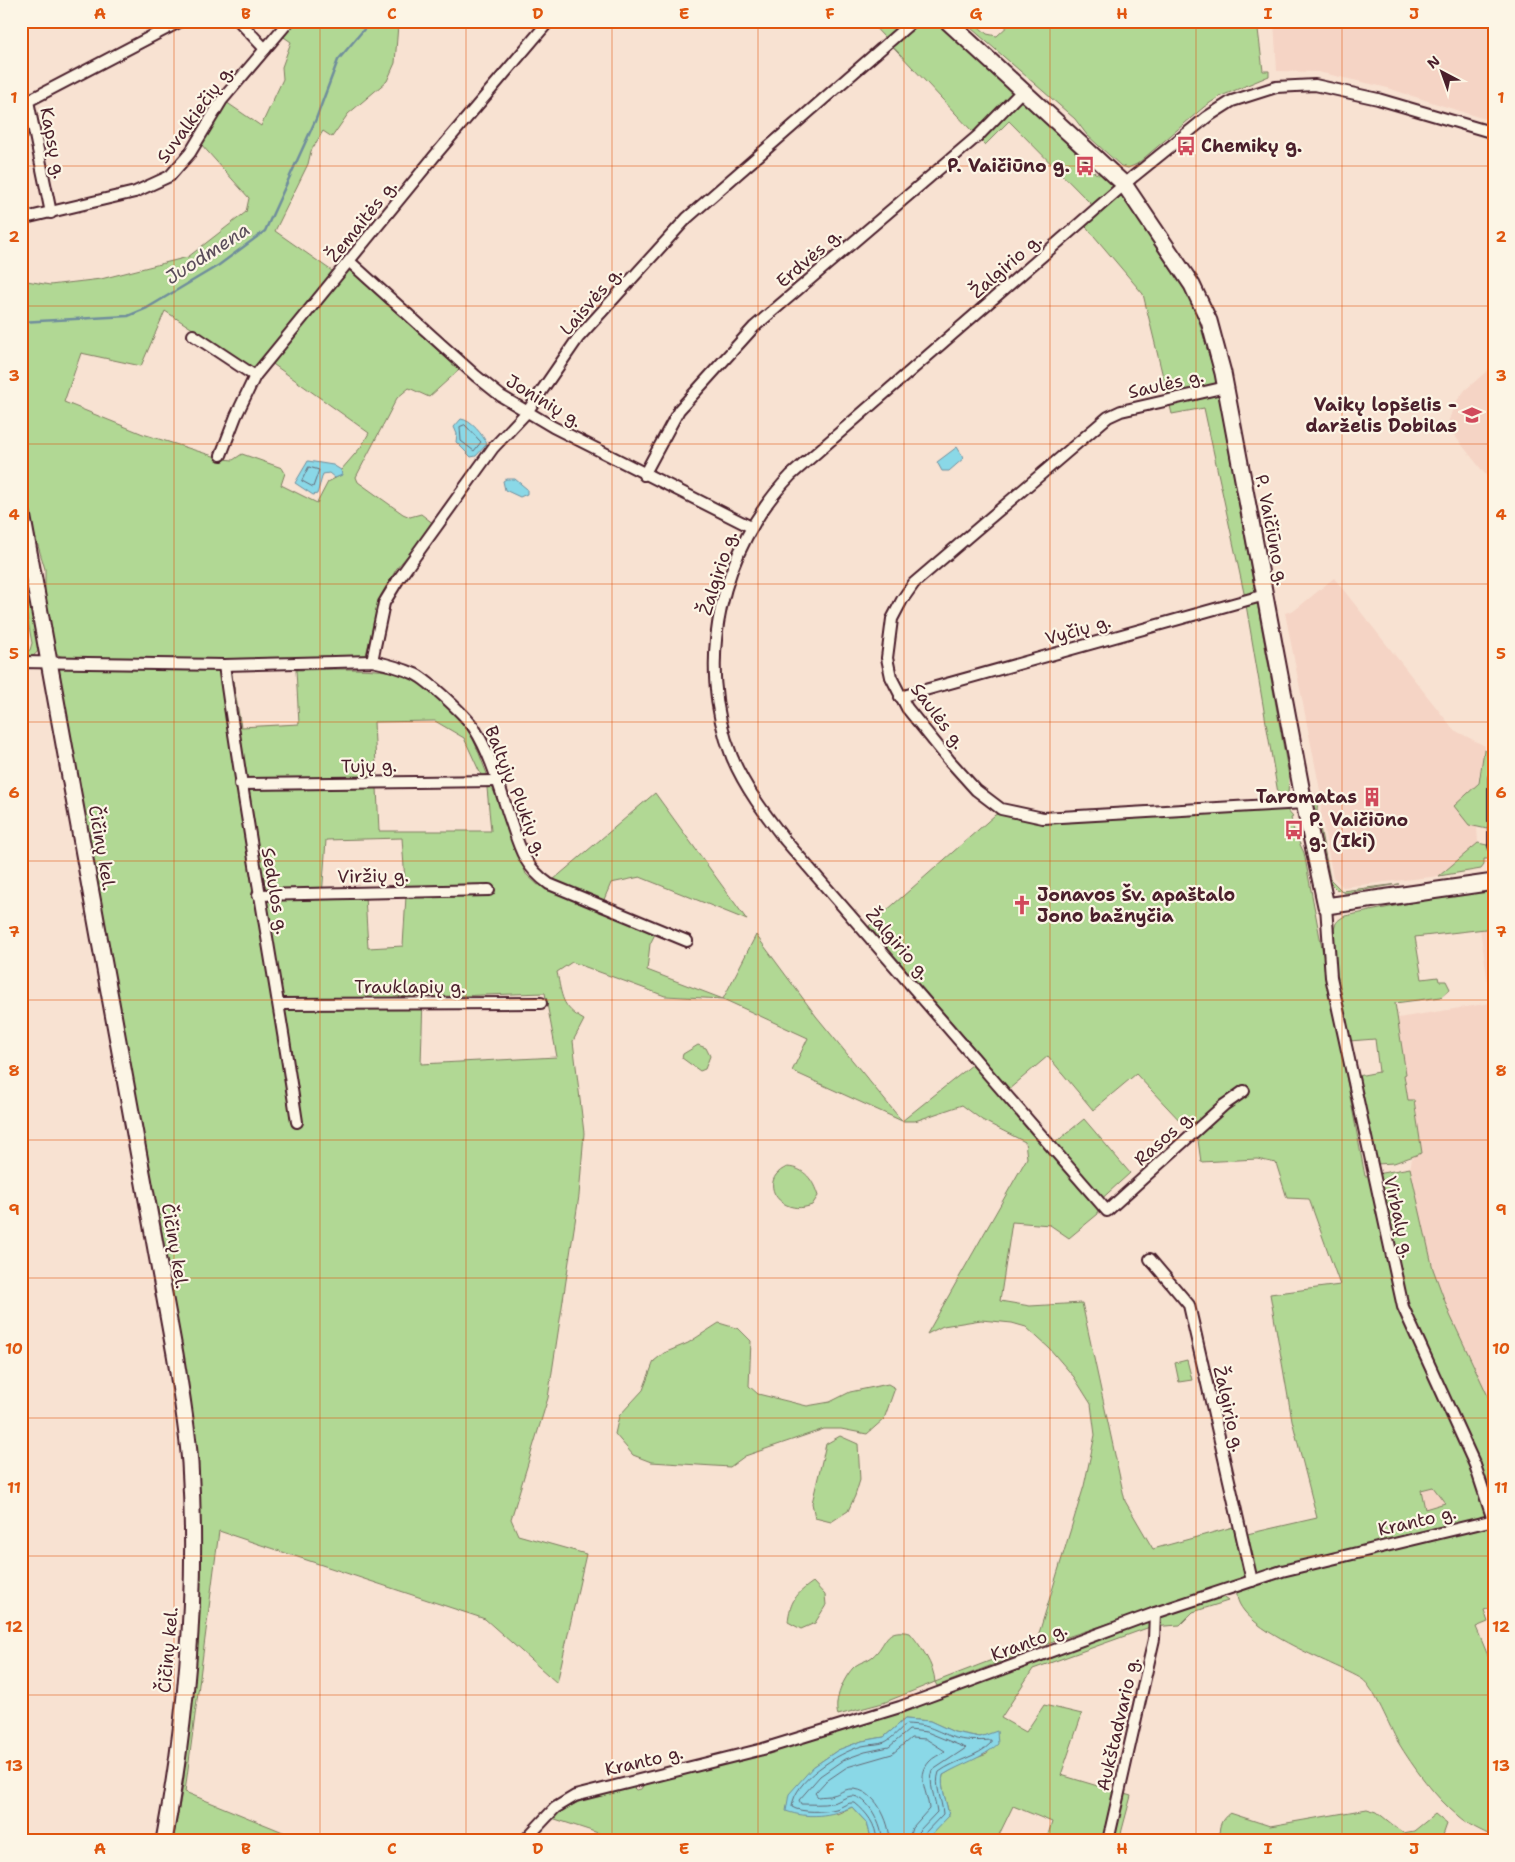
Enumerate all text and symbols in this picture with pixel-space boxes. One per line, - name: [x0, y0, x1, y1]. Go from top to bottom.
- text: A: [94, 3, 106, 24]
- text: B: [241, 3, 251, 24]
- text: C: [387, 3, 397, 24]
- text: D: [532, 3, 544, 24]
- text: E: [679, 3, 689, 24]
- text: F: [825, 3, 835, 24]
- text: G: [970, 3, 983, 24]
- text: H: [1116, 3, 1128, 24]
- text: I: [1264, 3, 1273, 24]
- text: J: [1409, 3, 1419, 24]
- north arrow: [1418, 48, 1468, 98]
- text: N: [1423, 52, 1444, 73]
- street label: Suvalkiečių g.: [151, 60, 239, 168]
- text: 1: [10, 87, 18, 108]
- text: 1: [1497, 87, 1505, 108]
- street label: Kapsų g.: [34, 105, 72, 181]
- place label: Chemikų g.: [1201, 134, 1302, 158]
- bus stop icon: Chemikų g.: [1175, 135, 1197, 157]
- place label: P. Vaičiūno g.: [947, 154, 1070, 178]
- bus stop icon: P. Vaičiūno g.: [1074, 155, 1096, 177]
- street label: Žemaitės g.: [321, 175, 403, 267]
- water label: Juodmena: [160, 217, 254, 290]
- street label: Erdvės g.: [771, 223, 847, 293]
- text: 2: [8, 226, 20, 247]
- text: 2: [1495, 226, 1507, 247]
- street label: Žalgirio g.: [965, 228, 1047, 304]
- street label: Laisvės g.: [554, 262, 628, 340]
- street label: Saulės g.: [1126, 364, 1206, 404]
- text: 3: [8, 365, 20, 386]
- text: 3: [1495, 365, 1507, 386]
- street label: Joninių g.: [501, 369, 587, 433]
- place label: Vaikų lopšelis - darželis Dobilas: [1305, 393, 1457, 438]
- school or university icon: Vaikų lopšelis - darželis Dobilas: [1461, 404, 1483, 426]
- street label: P. Vaičiūno g.: [1249, 472, 1295, 588]
- text: 4: [8, 504, 20, 525]
- text: 4: [1495, 504, 1507, 525]
- street label: Žalgirio g.: [693, 528, 743, 618]
- street label: Vyčių g.: [1042, 609, 1114, 651]
- text: 5: [9, 643, 19, 664]
- text: 5: [1496, 643, 1506, 664]
- street label: Saulės g.: [905, 678, 971, 754]
- street label: Baltųjų Plukių g.: [479, 722, 553, 860]
- street label: Tujų g.: [341, 754, 397, 778]
- text: 6: [8, 782, 20, 803]
- text: 6: [1495, 782, 1507, 803]
- place label: Taromatas: [1256, 785, 1357, 809]
- building icon: Taromatas: [1361, 786, 1383, 808]
- street label: Čičinų kel.: [83, 803, 121, 893]
- place label: P. Vaičiūno g. (Iki): [1309, 808, 1408, 853]
- bus stop icon: P. Vaičiūno g. (Iki): [1283, 819, 1305, 841]
- street label: Sedulos g.: [256, 846, 294, 936]
- street label: Viržių g.: [337, 863, 409, 889]
- place label: Jonavos Šv. apaštalo Jono bažnyčia: [1037, 883, 1235, 928]
- church icon: Jonavos Šv. apaštalo Jono bažnyčia: [1011, 894, 1033, 916]
- street label: Žalgirio g.: [860, 903, 936, 985]
- text: 7: [8, 921, 20, 942]
- text: 7: [1495, 921, 1507, 942]
- street label: Trauklapių g.: [354, 975, 466, 999]
- text: 8: [8, 1060, 20, 1081]
- text: 8: [1495, 1060, 1507, 1081]
- street label: Rasos g.: [1129, 1105, 1199, 1171]
- street label: Virbalų g.: [1378, 1174, 1420, 1260]
- text: 9: [8, 1199, 20, 1220]
- text: 9: [1495, 1199, 1507, 1220]
- street label: Čičinų kel.: [156, 1201, 194, 1291]
- text: 10: [5, 1338, 23, 1359]
- text: 10: [1492, 1338, 1510, 1359]
- street label: Žalgirio g.: [1207, 1364, 1251, 1454]
- text: 11: [7, 1477, 21, 1498]
- text: 11: [1494, 1477, 1508, 1498]
- street label: Kranto g.: [1375, 1500, 1459, 1542]
- street label: Čičinų kel.: [152, 1606, 184, 1694]
- text: 12: [5, 1616, 23, 1637]
- text: 12: [1492, 1616, 1510, 1637]
- street label: Kranto g.: [987, 1617, 1071, 1667]
- street label: Aukštadvario g.: [1091, 1655, 1145, 1793]
- street label: Kranto g.: [602, 1740, 686, 1782]
- text: 13: [5, 1755, 23, 1776]
- text: 13: [1492, 1755, 1510, 1776]
- text: A: [94, 1838, 106, 1859]
- text: B: [241, 1838, 251, 1859]
- text: C: [387, 1838, 397, 1859]
- text: D: [532, 1838, 544, 1859]
- text: E: [679, 1838, 689, 1859]
- text: F: [825, 1838, 835, 1859]
- text: G: [970, 1838, 983, 1859]
- text: H: [1116, 1838, 1128, 1859]
- text: I: [1264, 1838, 1273, 1859]
- text: J: [1409, 1838, 1419, 1859]

